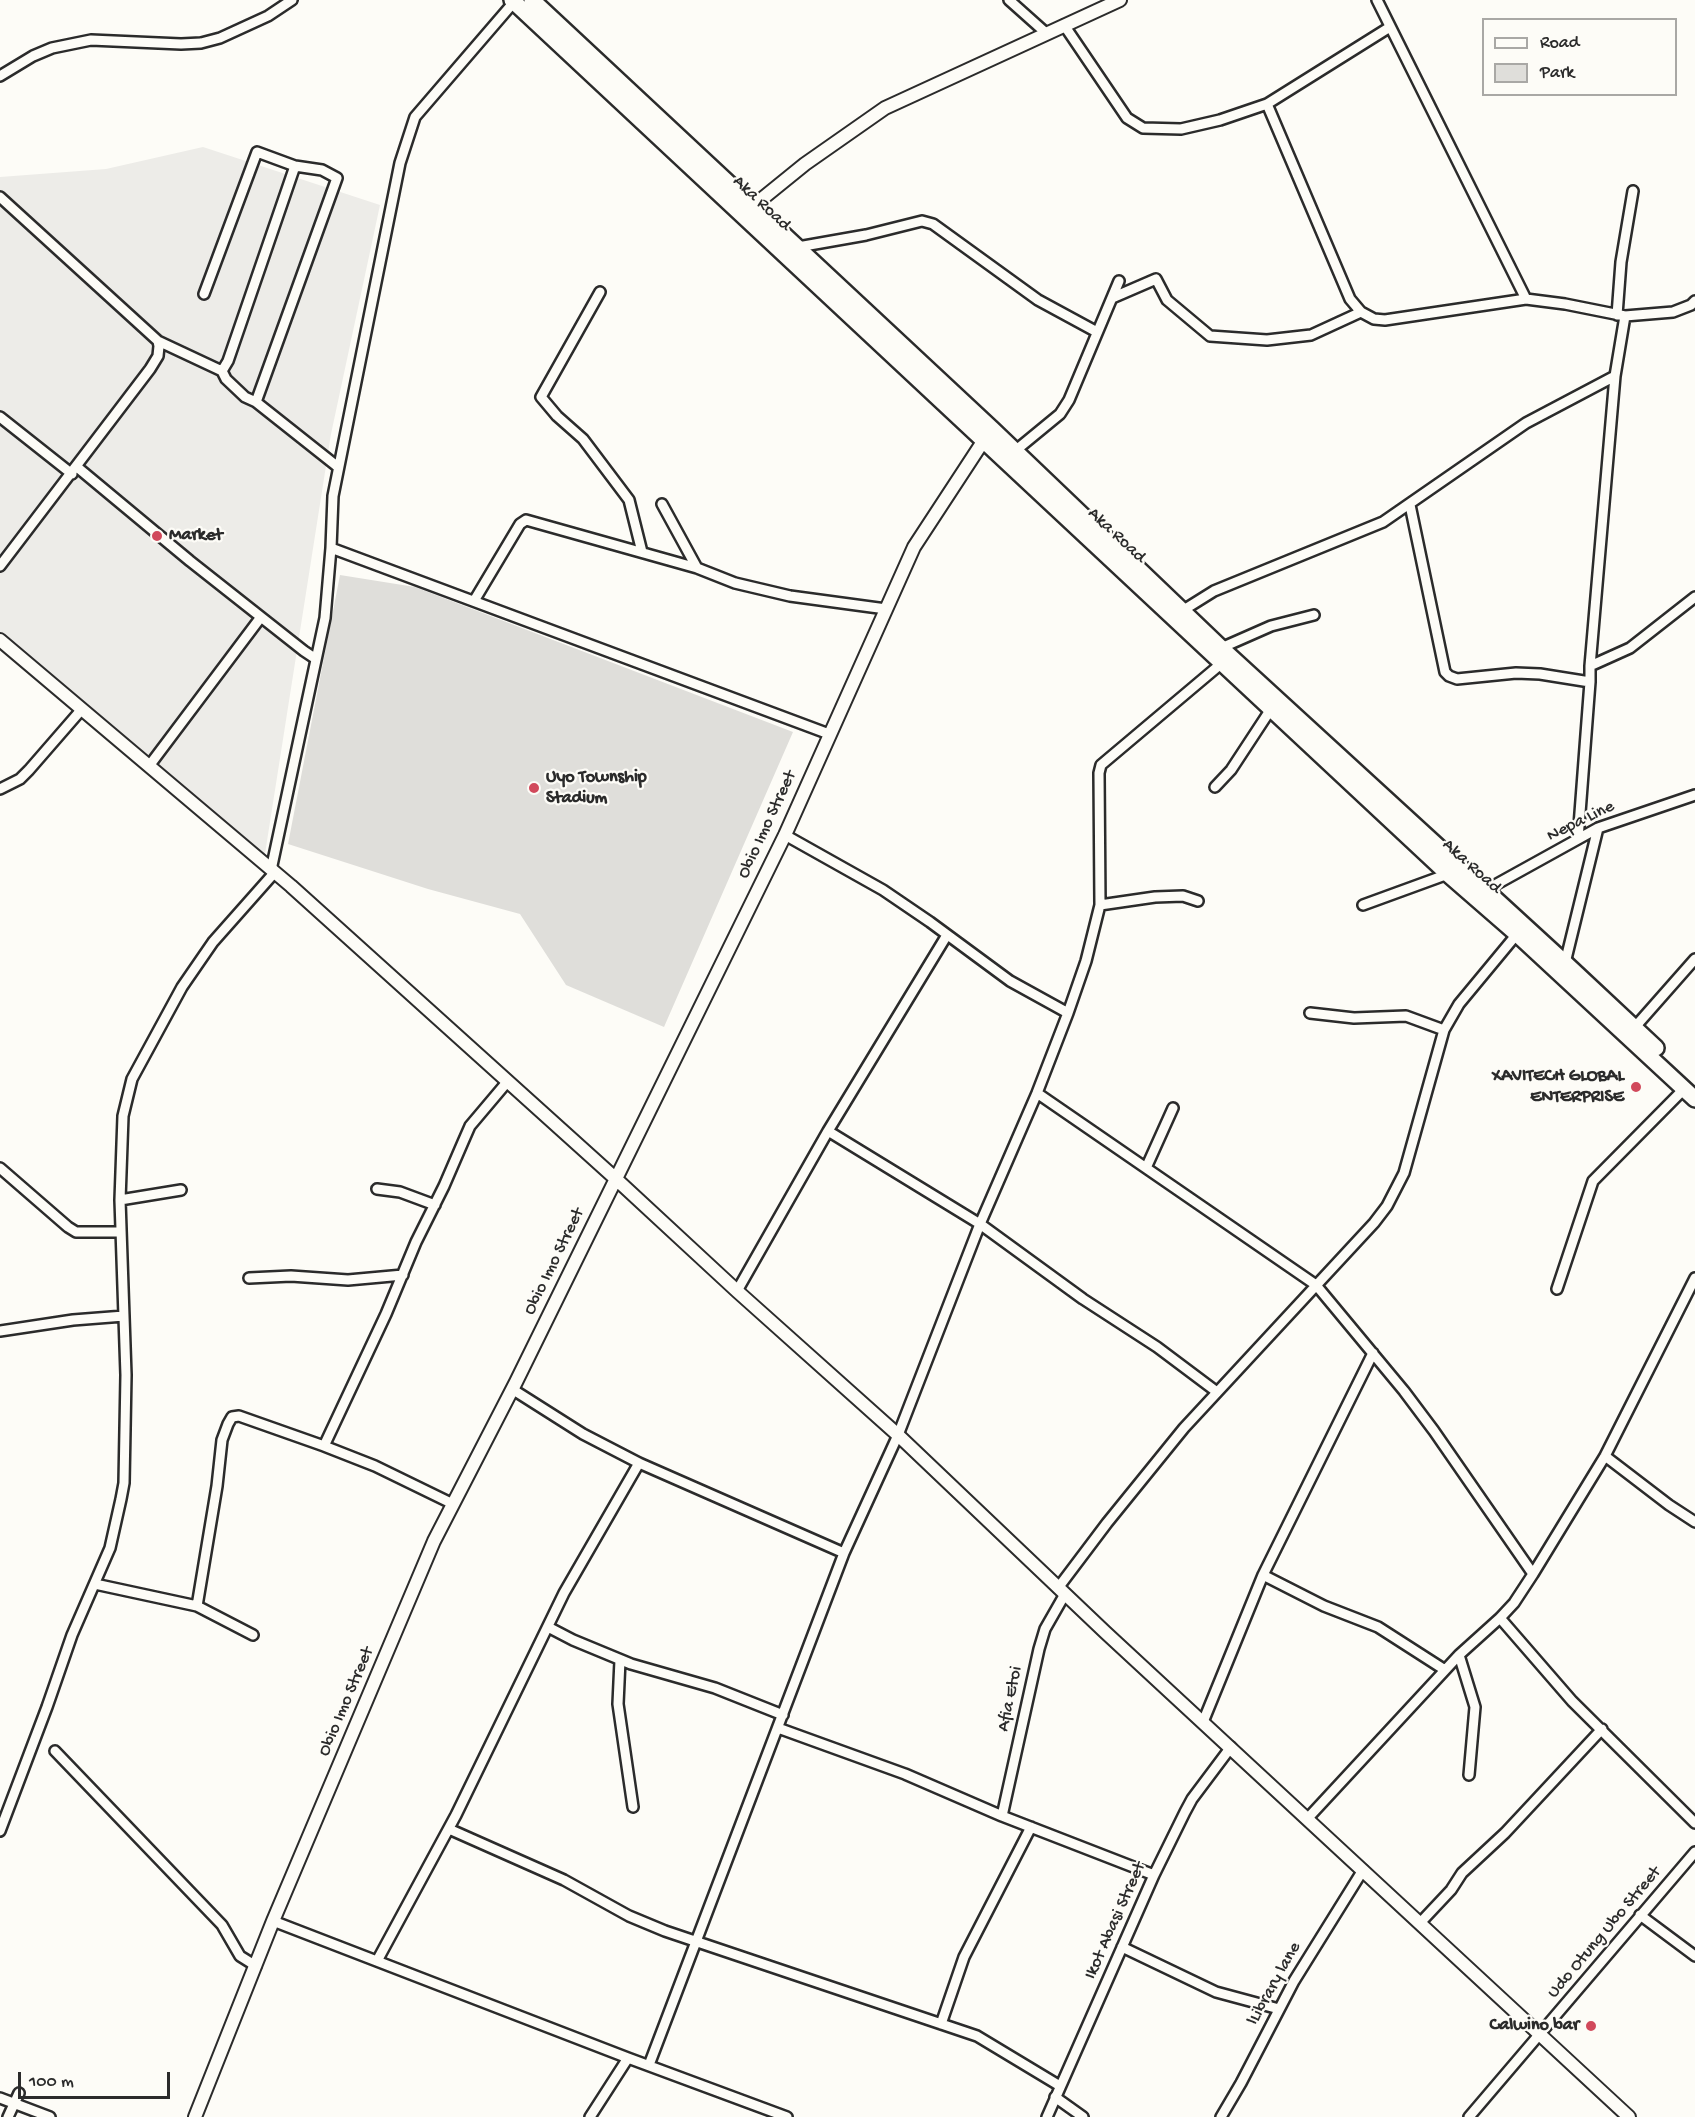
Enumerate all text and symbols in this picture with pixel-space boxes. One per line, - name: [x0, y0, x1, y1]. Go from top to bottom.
- legend: [1482, 18, 1677, 96]
- text: Road: [1540, 33, 1579, 54]
- text: Park: [1540, 63, 1574, 84]
- street label: Aka Road: [727, 171, 795, 237]
- street label: Aka Road: [1082, 503, 1150, 569]
- place label: Market: [169, 525, 223, 547]
- marker: Market: [150, 529, 164, 543]
- place label: Uyo Township Stadium: [546, 767, 647, 810]
- street label: Obio Imo Street: [734, 768, 802, 882]
- marker: Uyo Township Stadium: [527, 781, 541, 795]
- street label: Nepa Line: [1544, 796, 1618, 848]
- street label: Aka Road: [1437, 835, 1505, 899]
- place label: XAVITECH GLOBAL ENTERPRISE: [1492, 1066, 1624, 1108]
- marker: XAVITECH GLOBAL ENTERPRISE: [1629, 1080, 1643, 1094]
- street label: Obio Imo Street: [520, 1205, 590, 1319]
- street label: Obio Imo Street: [314, 1644, 380, 1760]
- street label: Afia Etoi: [994, 1664, 1028, 1734]
- street label: Ikot Abasi Street: [1080, 1859, 1152, 1983]
- street label: Udo Otung Ubo Street: [1543, 1863, 1667, 2003]
- street label: lLibrary lane: [1243, 1939, 1307, 2029]
- place label: Calwino bar: [1489, 2015, 1579, 2037]
- marker: Calwino bar: [1584, 2019, 1598, 2033]
- scale bar: [21, 2060, 172, 2098]
- text: 100 m: [29, 2072, 74, 2093]

